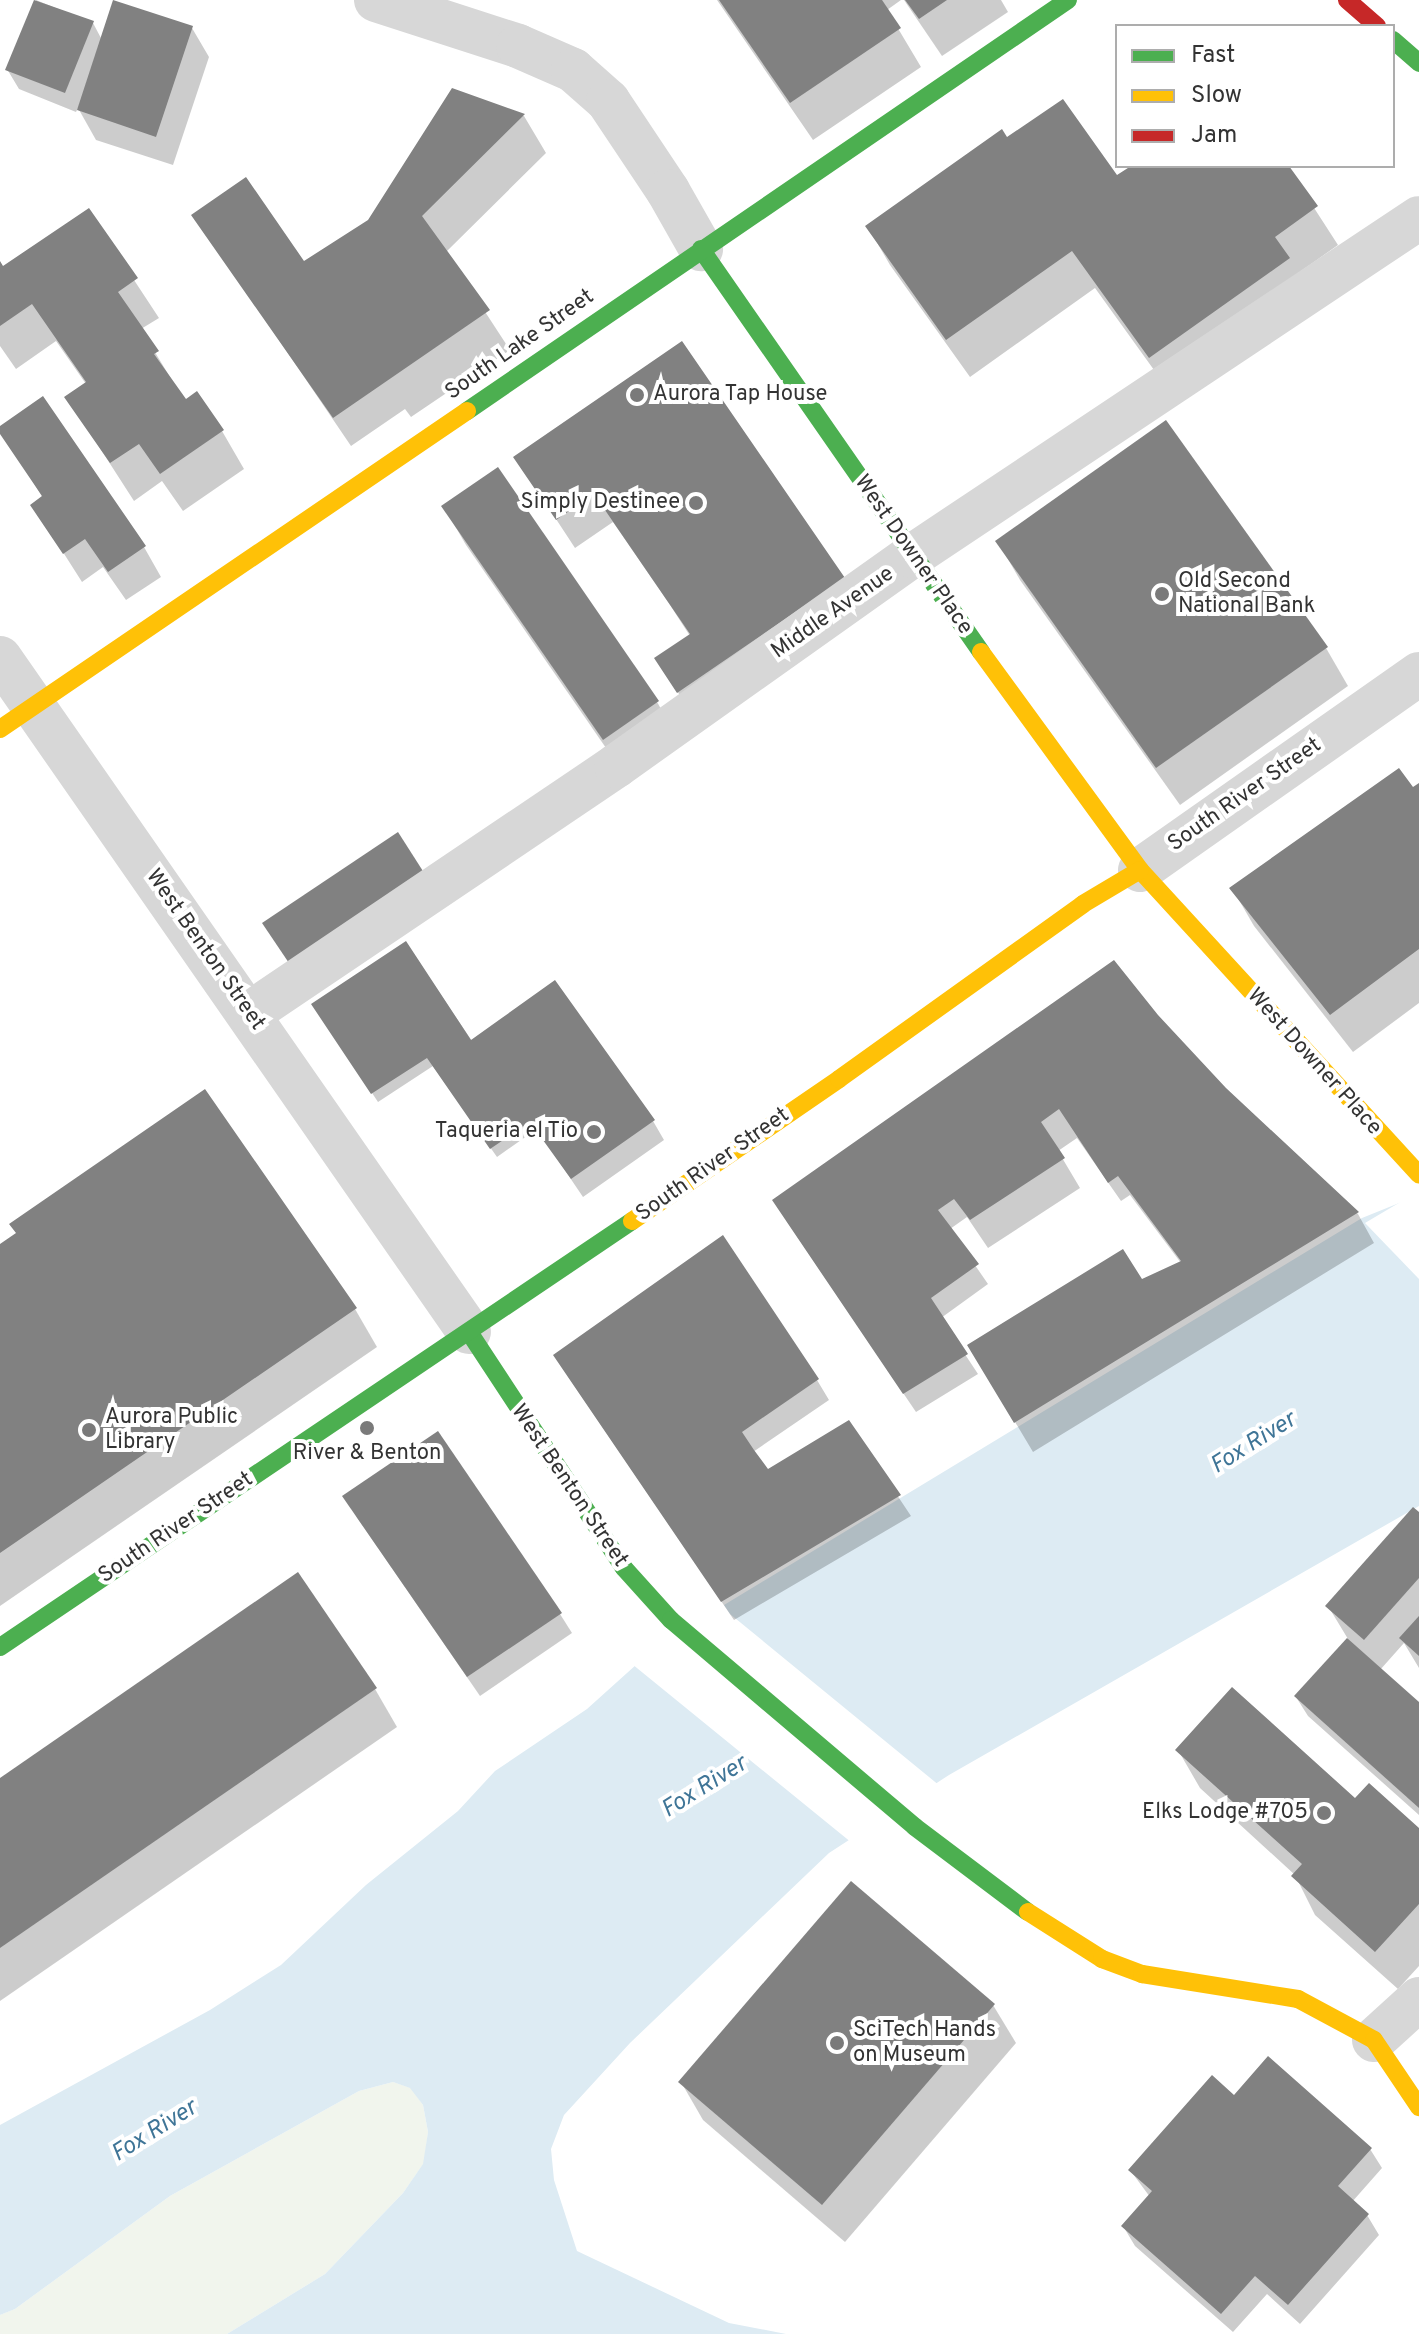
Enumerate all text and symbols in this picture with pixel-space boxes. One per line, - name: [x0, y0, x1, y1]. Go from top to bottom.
- legend: [1115, 24, 1395, 168]
- text: Fast: [1191, 41, 1235, 71]
- text: Slow: [1191, 81, 1242, 111]
- text: Jam: [1191, 121, 1237, 151]
- street label: South Lake Street: [441, 284, 599, 406]
- place label: Aurora Tap House: [653, 382, 828, 408]
- marker: Aurora Tap House: [628, 386, 646, 404]
- street label: West Downer Place: [848, 470, 978, 640]
- place label: Simply Destinee: [521, 490, 680, 516]
- marker: Simply Destinee: [687, 494, 705, 512]
- street label: Middle Avenue: [766, 561, 900, 665]
- place label: Old Second National Bank: [1178, 568, 1315, 620]
- marker: Old Second National Bank: [1153, 585, 1171, 603]
- street label: South River Street: [1163, 732, 1327, 858]
- street label: West Benton Street: [140, 864, 270, 1036]
- street label: West Downer Place: [1241, 983, 1387, 1141]
- street label: South River Street: [631, 1102, 795, 1228]
- place label: Taqueria el Tio: [434, 1119, 578, 1145]
- marker: Taqueria el Tio: [585, 1123, 603, 1141]
- street label: West Benton Street: [505, 1400, 633, 1572]
- place label: Aurora Public Library: [105, 1404, 238, 1456]
- water label: Fox River: [1206, 1407, 1302, 1481]
- marker: River & Benton: [358, 1419, 376, 1437]
- marker: Aurora Public Library: [80, 1421, 98, 1439]
- place label: River & Benton: [293, 1441, 441, 1467]
- street label: South River Street: [94, 1467, 258, 1589]
- water label: Fox River: [657, 1751, 753, 1825]
- place label: Elks Lodge #705: [1142, 1800, 1308, 1826]
- marker: Elks Lodge #705: [1315, 1804, 1333, 1822]
- place label: SciTech Hands on Museum: [853, 2017, 996, 2068]
- marker: SciTech Hands on Museum: [828, 2034, 846, 2052]
- water label: Fox River: [107, 2095, 203, 2169]

